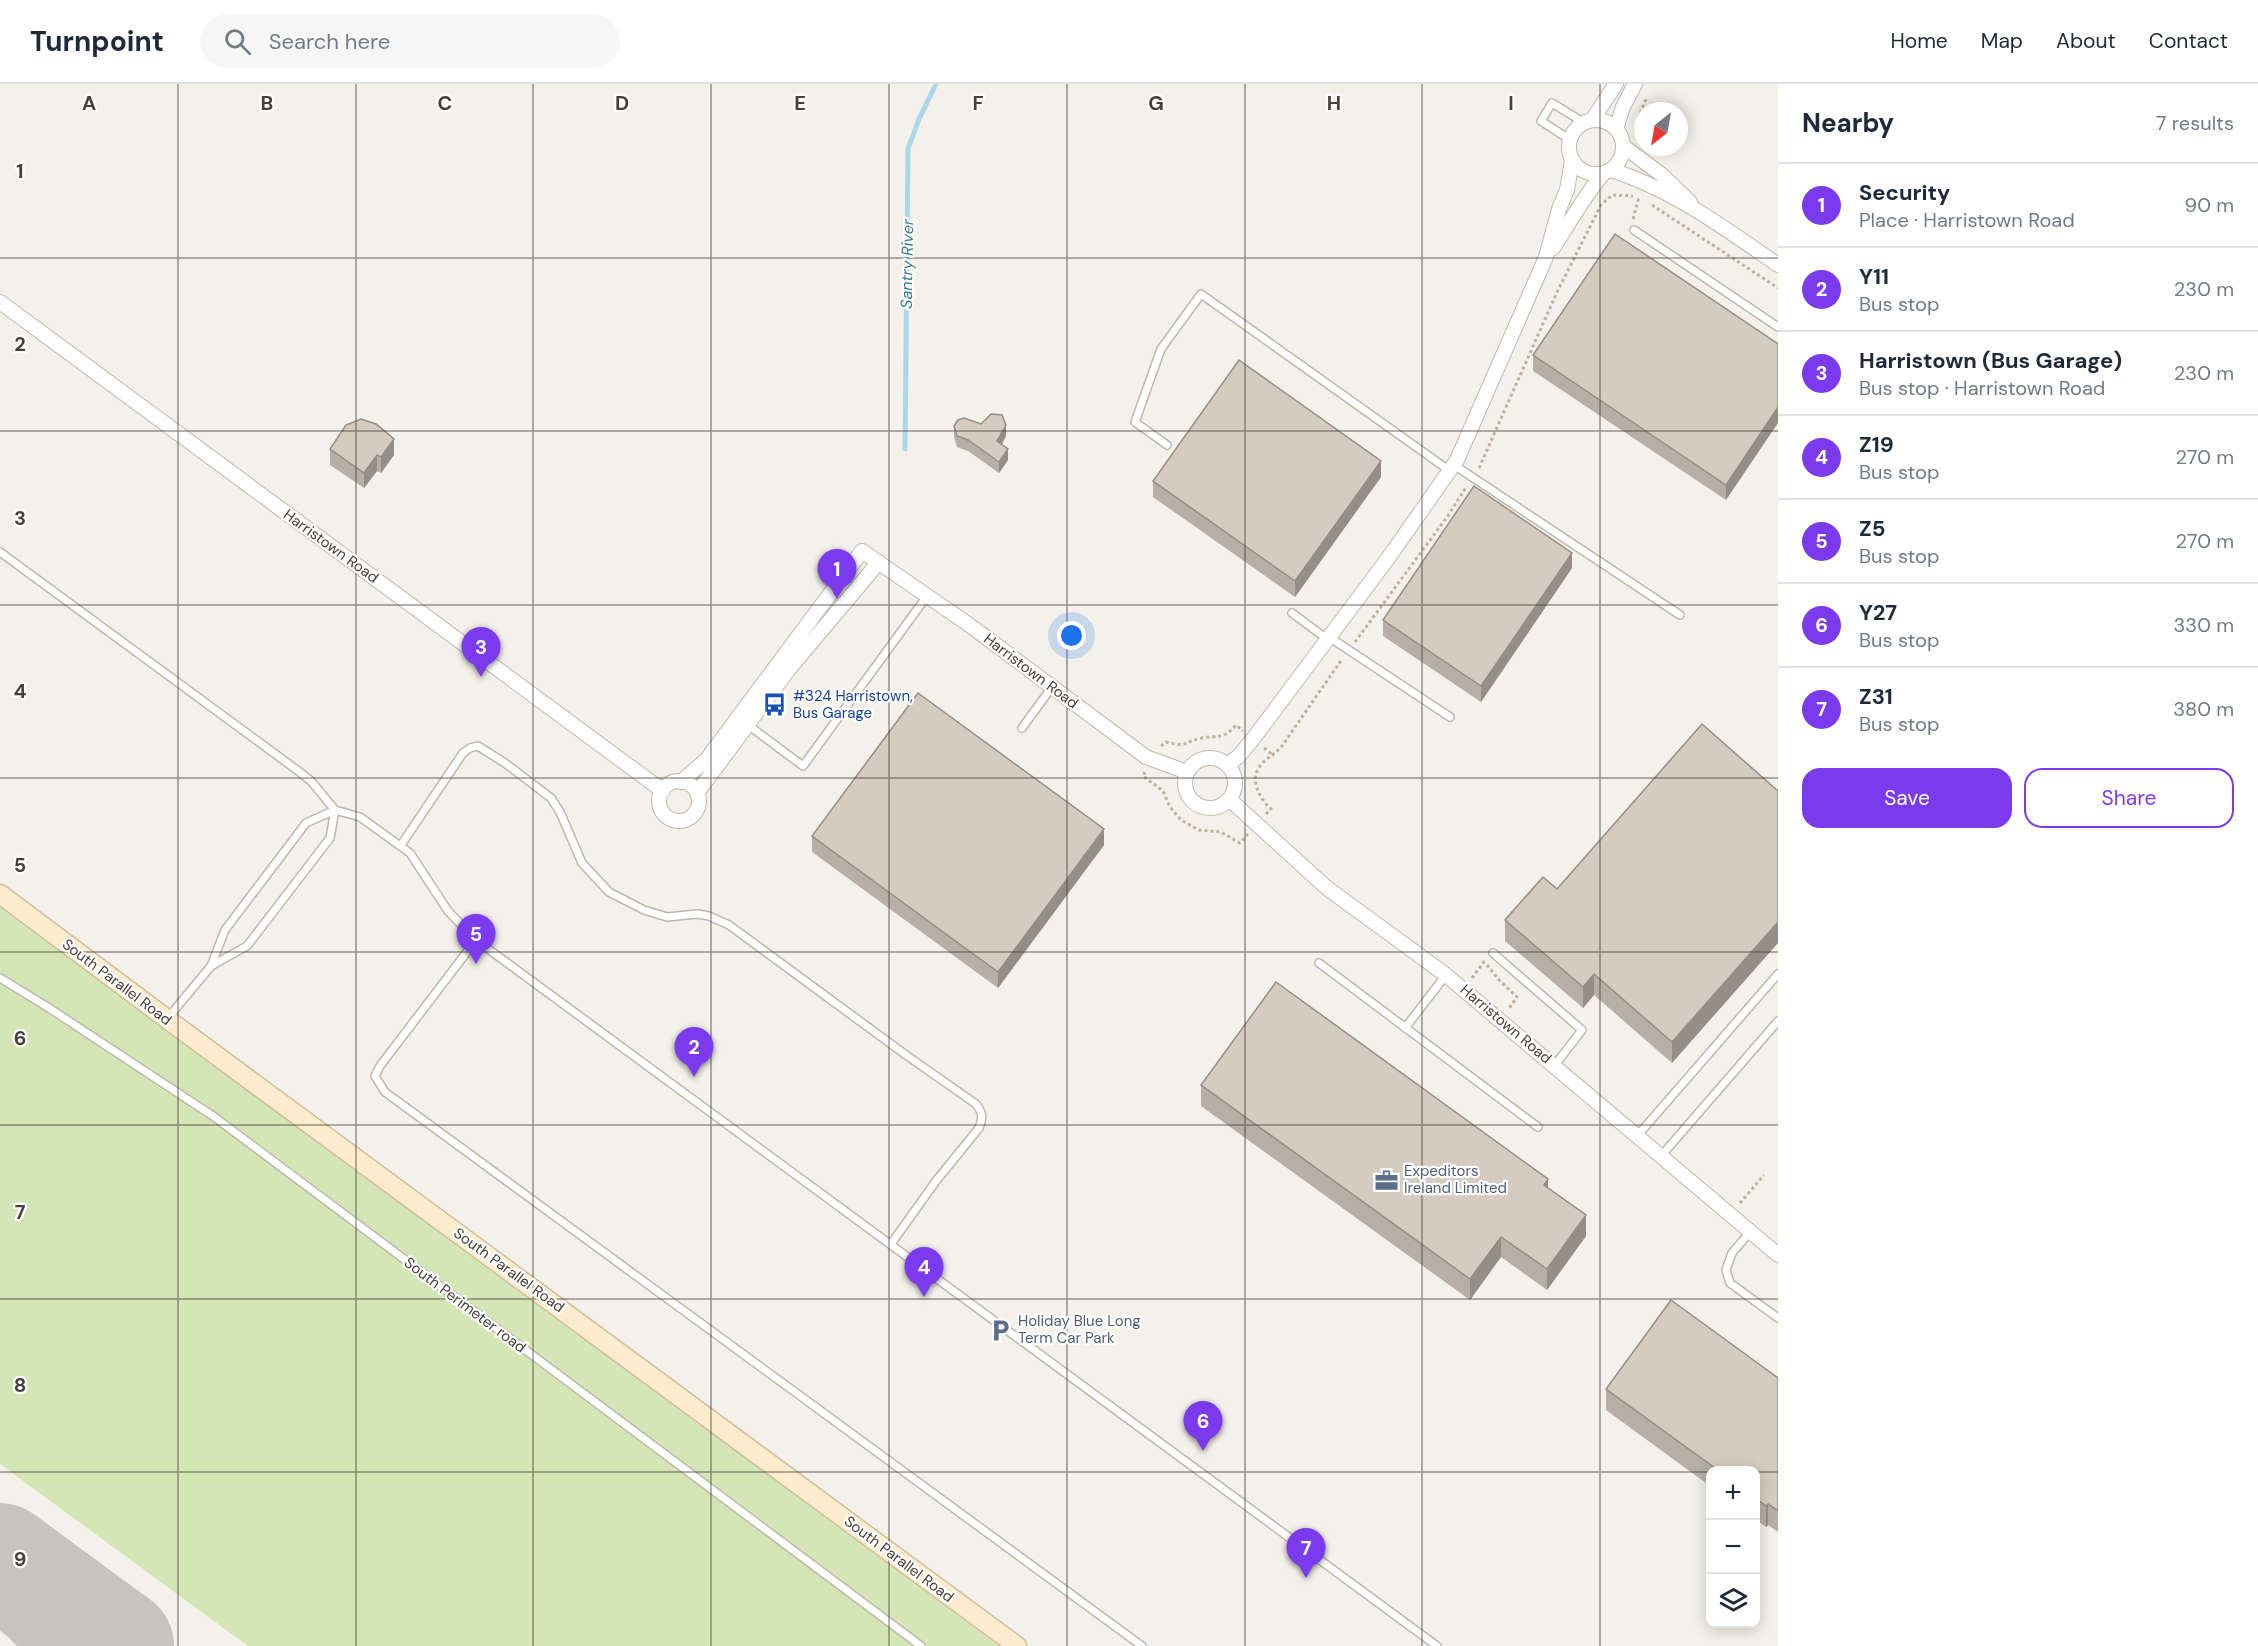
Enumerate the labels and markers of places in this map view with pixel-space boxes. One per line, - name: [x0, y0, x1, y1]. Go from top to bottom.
- pin: 1: [818, 550, 856, 599]
- pin: 3: [462, 628, 500, 677]
- place label: #324 Harristown, Bus Garage: [793, 686, 913, 723]
- bus stop icon: #324 Harristown, Bus Garage: [762, 692, 788, 718]
- pin: 5: [456, 914, 496, 964]
- pin: 2: [674, 1028, 714, 1077]
- place label: Expeditors Ireland Limited: [1404, 1161, 1507, 1198]
- office icon: Expeditors Ireland Limited: [1373, 1167, 1399, 1193]
- pin: 4: [904, 1248, 944, 1297]
- place label: Holiday Blue Long Term Car Park: [1018, 1311, 1141, 1348]
- parking icon: Holiday Blue Long Term Car Park: [987, 1317, 1013, 1343]
- pin: 6: [1184, 1402, 1222, 1451]
- pin: 7: [1286, 1528, 1326, 1578]

